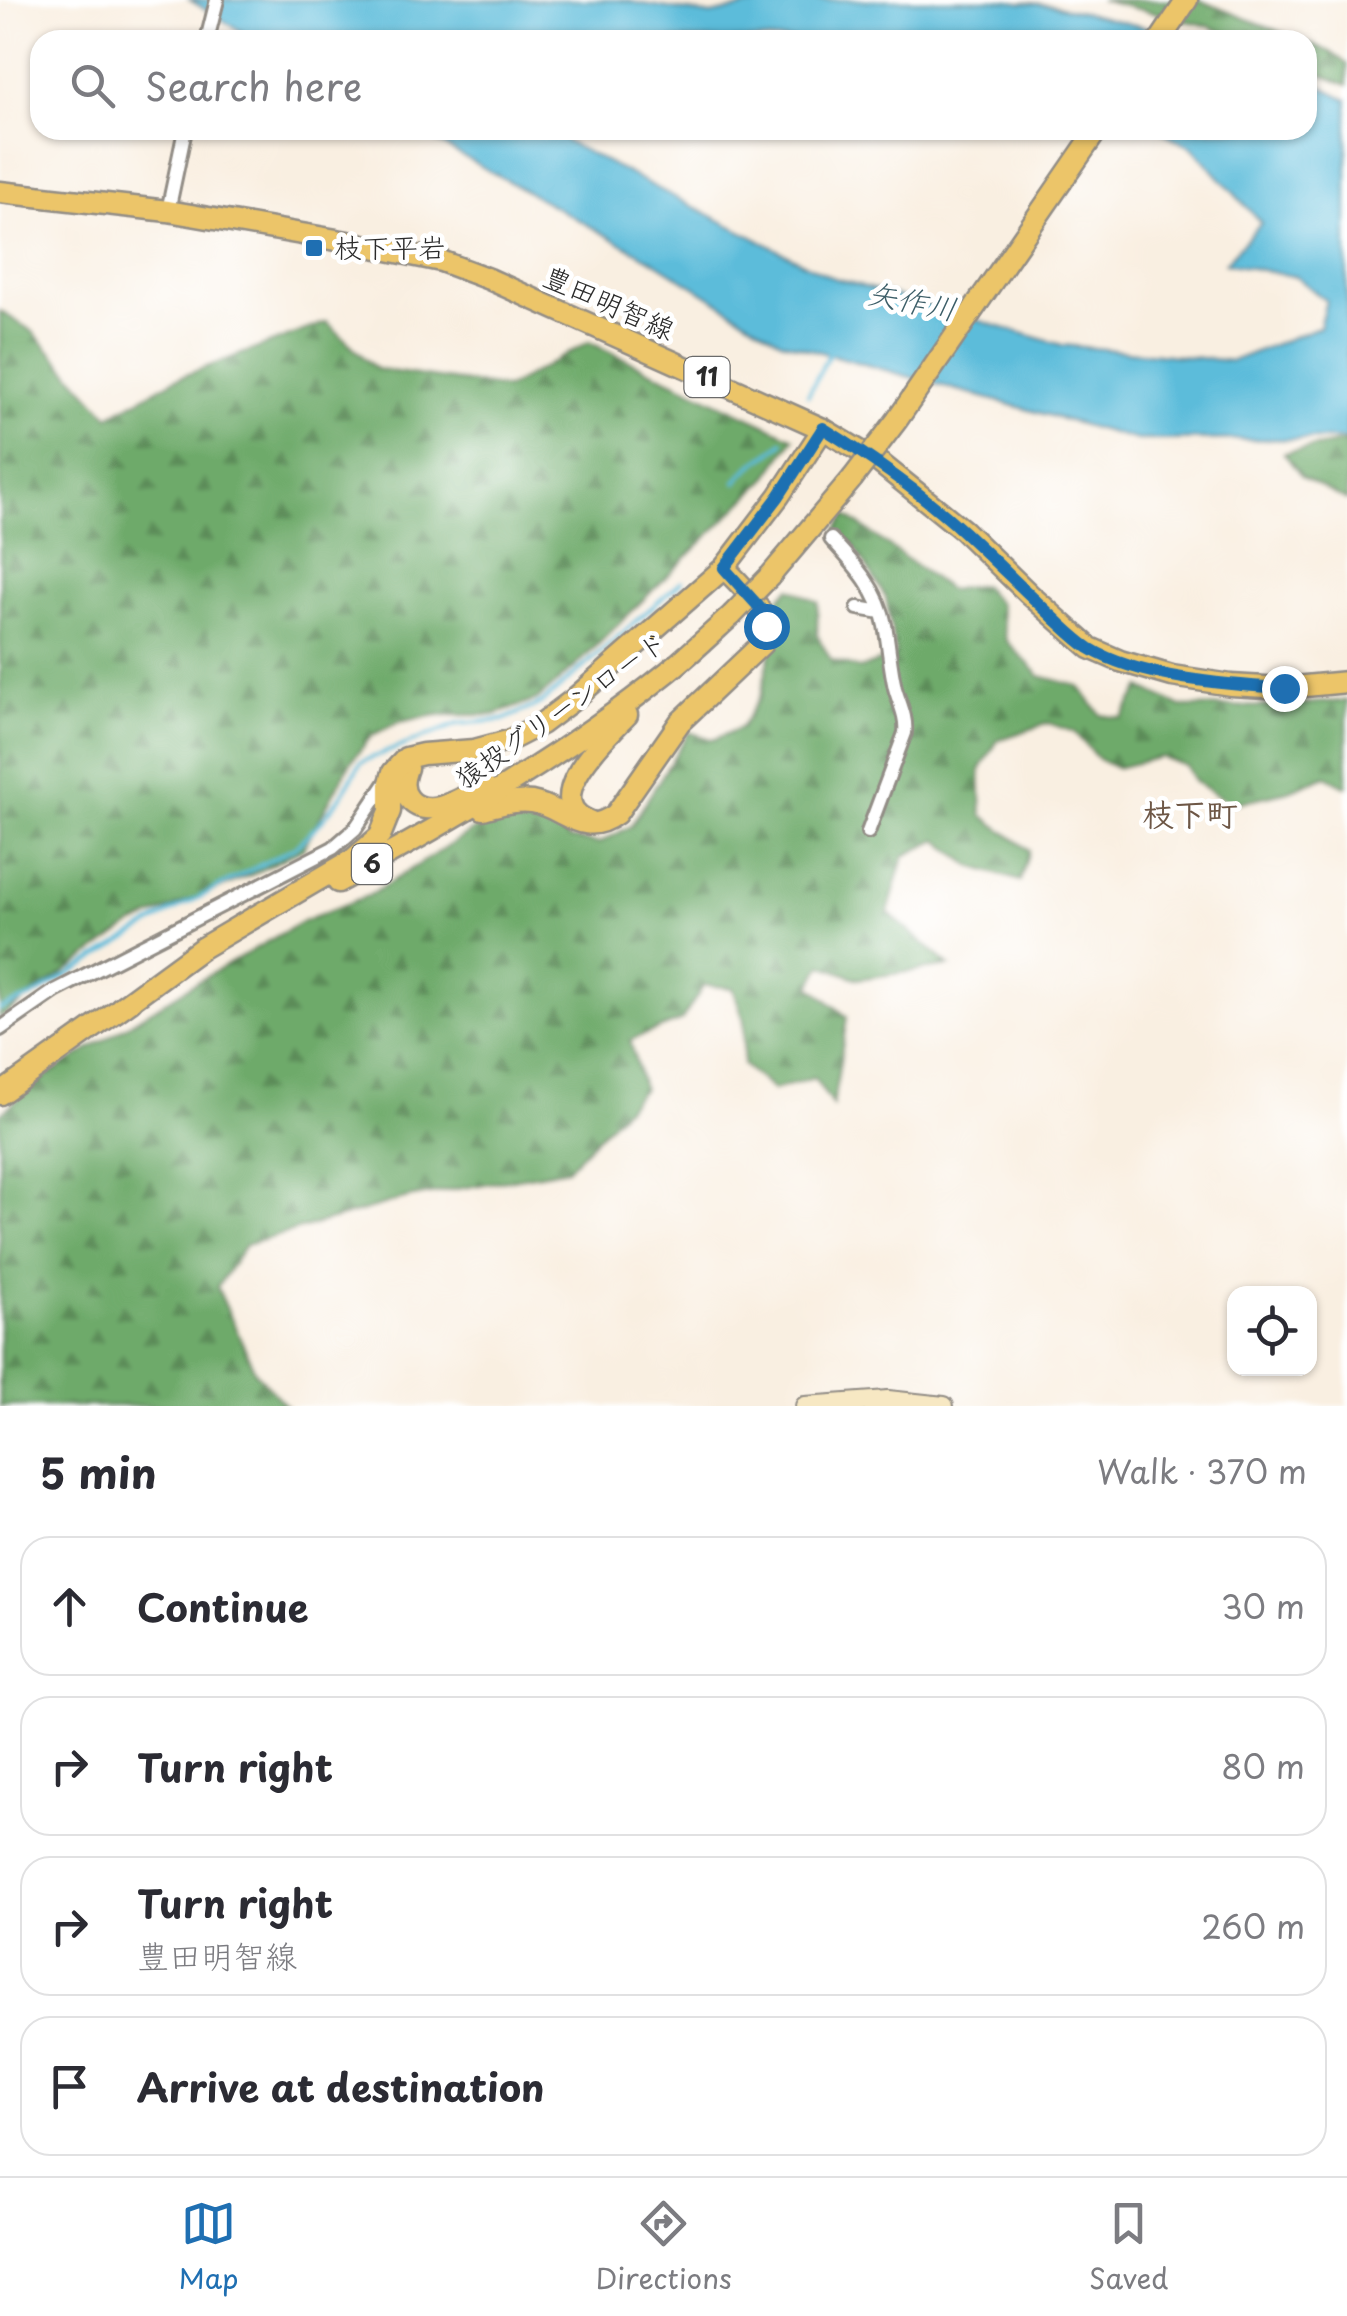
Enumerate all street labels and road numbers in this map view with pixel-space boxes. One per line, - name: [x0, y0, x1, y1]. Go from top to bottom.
- street label: 豊田明智線: [537, 254, 682, 350]
- road number: 11: [684, 357, 730, 397]
- street label: 猿投グリーンロード: [445, 619, 675, 798]
- road number: 6: [352, 844, 392, 884]

